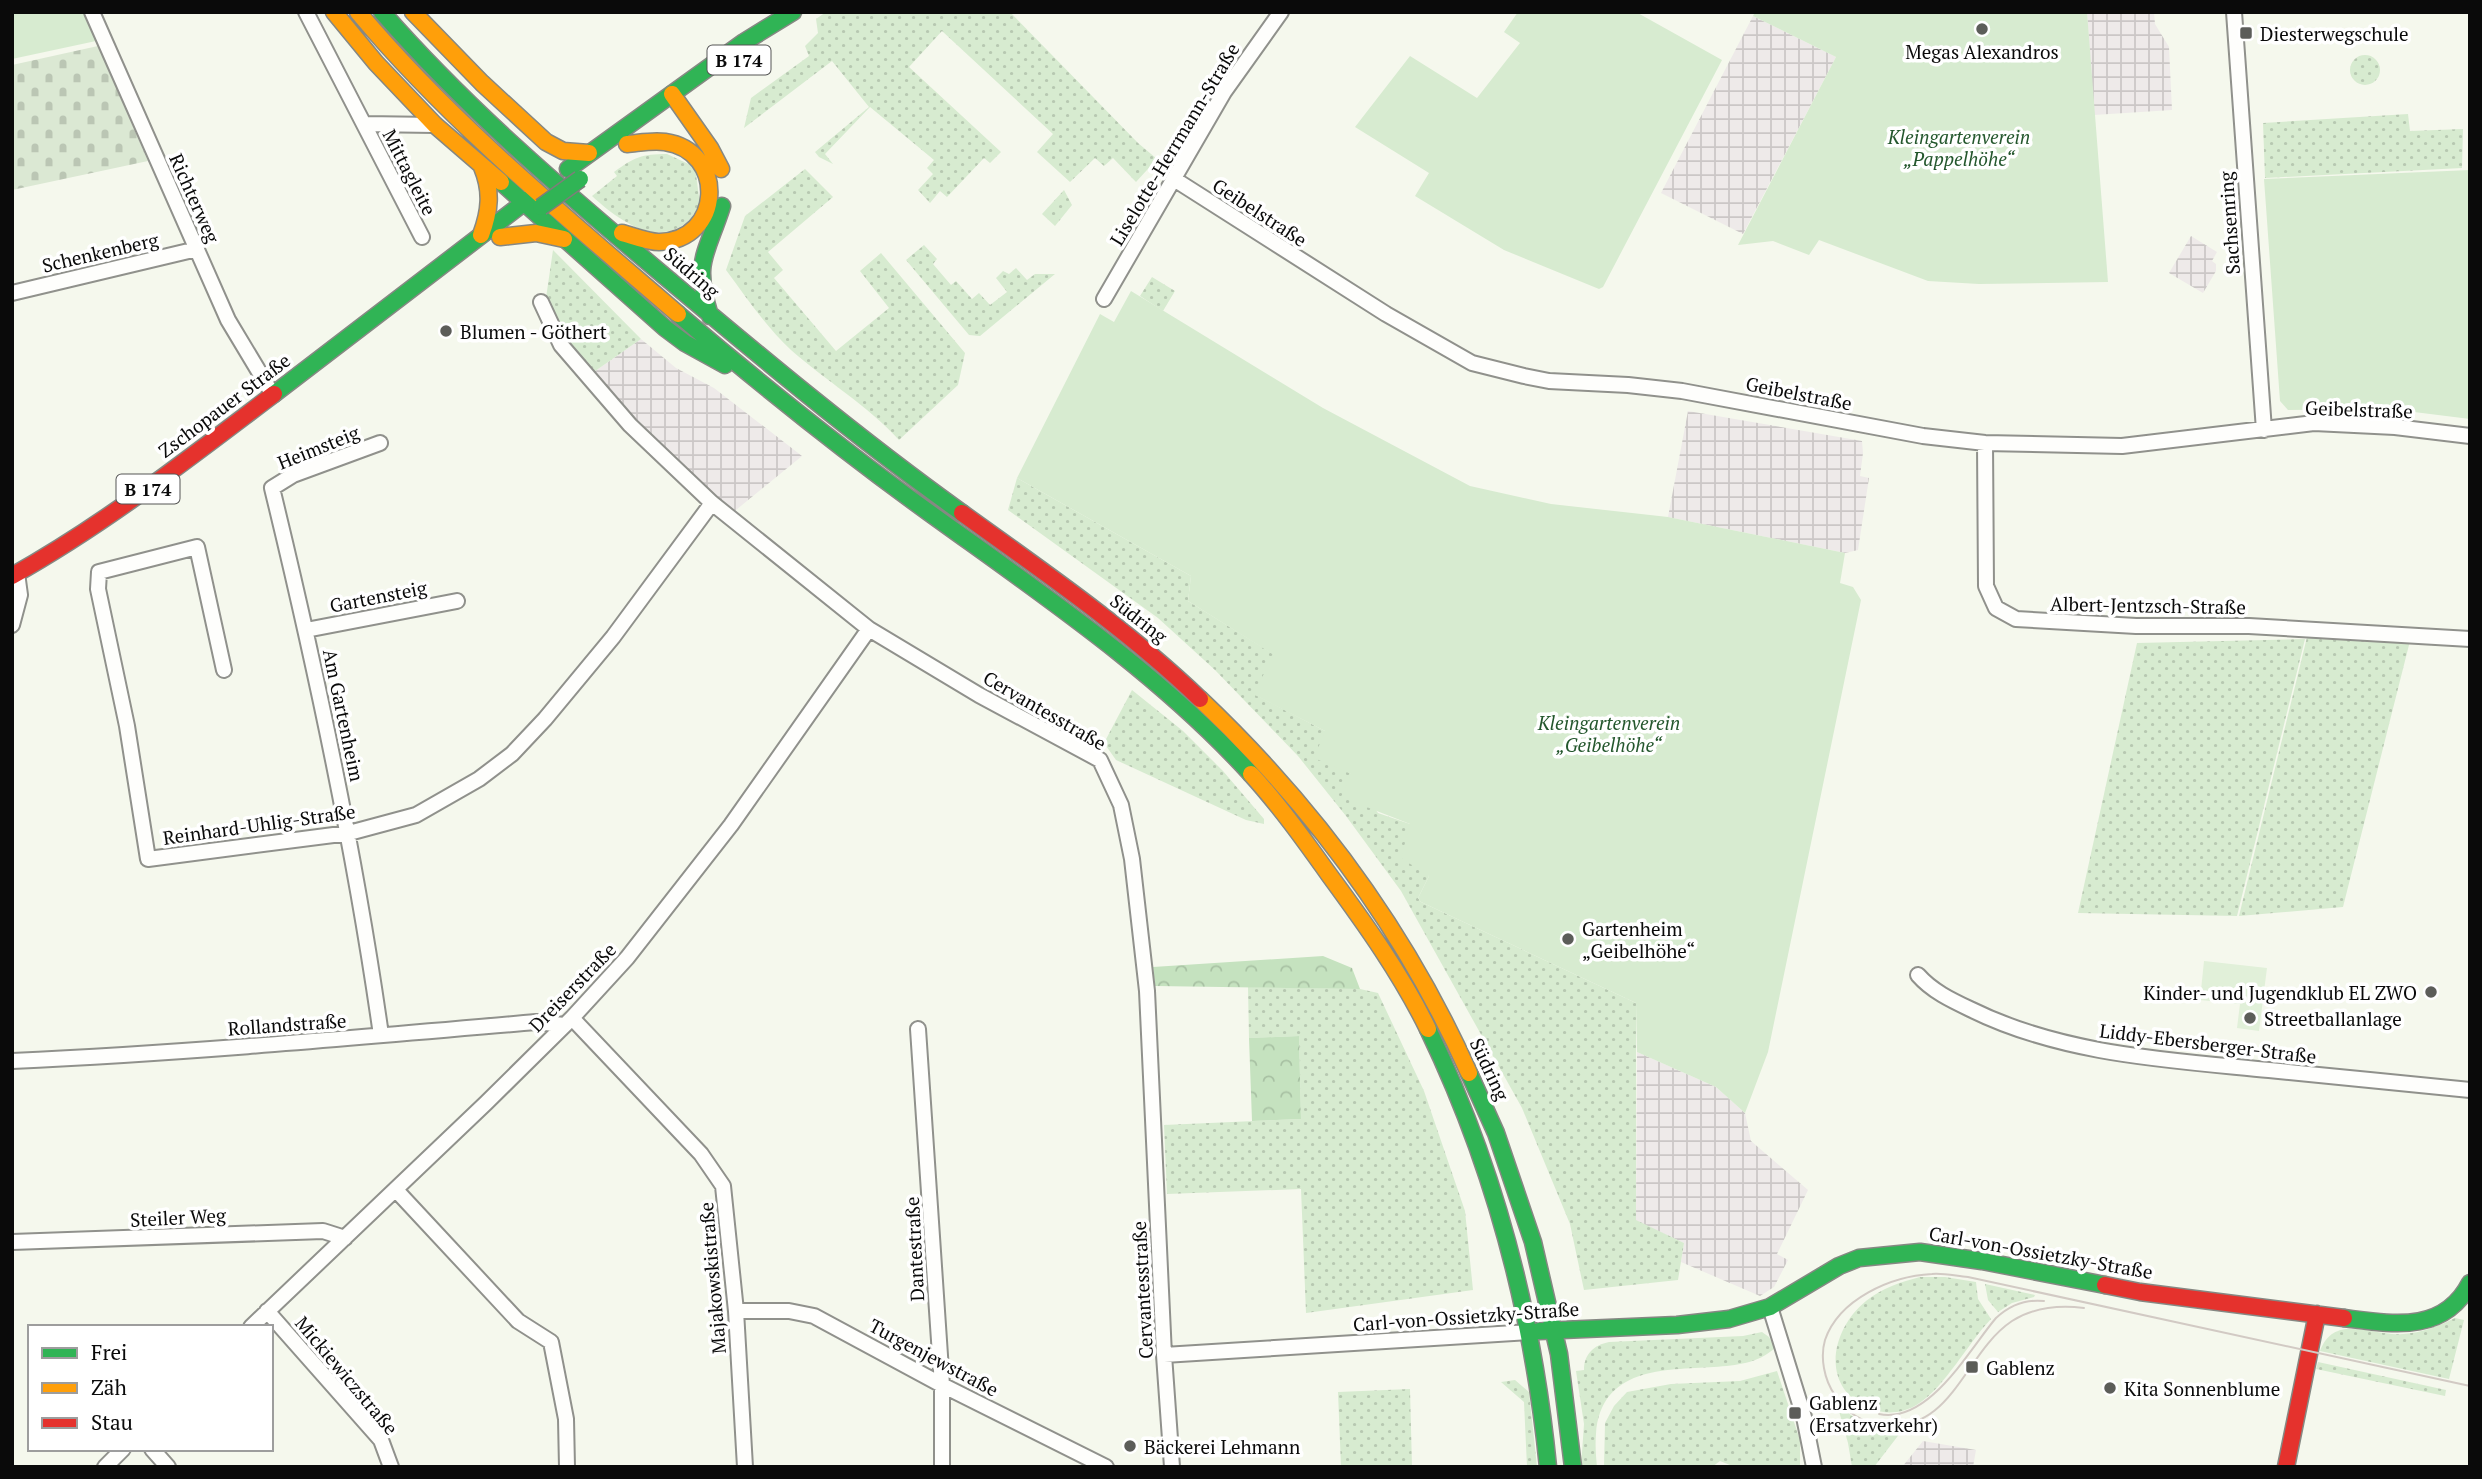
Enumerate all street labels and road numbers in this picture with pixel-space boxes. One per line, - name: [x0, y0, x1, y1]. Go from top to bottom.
- street label: Liselotte-Herrmann-Straße: [1104, 38, 1244, 250]
- road number: B 174: [708, 46, 770, 74]
- street label: Mittagleite: [378, 125, 442, 219]
- street label: Richterweg: [164, 149, 226, 247]
- street label: Sachsenring: [2213, 170, 2245, 275]
- street label: Geibelstraße: [1208, 172, 1312, 252]
- street label: Schenkenberg: [39, 226, 162, 278]
- street label: Südring: [659, 241, 726, 304]
- street label: Zschopauer Straße: [153, 347, 295, 463]
- street label: Geibelstraße: [1744, 370, 1854, 416]
- street label: Geibelstraße: [2305, 395, 2413, 423]
- street label: Heimsteig: [273, 419, 364, 475]
- road number: B 174: [116, 475, 180, 504]
- street label: Gartensteig: [327, 574, 430, 618]
- street label: Südring: [1105, 588, 1173, 649]
- street label: Albert-Jentzsch-Straße: [2050, 591, 2246, 619]
- street label: Am Gartenheim: [318, 647, 370, 784]
- street label: Cervantesstraße: [979, 665, 1111, 755]
- street label: Reinhard-Uhlig-Straße: [161, 798, 357, 850]
- street label: Dreiserstraße: [523, 937, 621, 1037]
- street label: Rollandstraße: [227, 1007, 347, 1041]
- street label: Liddy-Ebersberger-Straße: [2098, 1017, 2318, 1069]
- street label: Südring: [1465, 1034, 1516, 1105]
- street label: Dantestraße: [899, 1196, 929, 1302]
- street label: Majakowskistraße: [693, 1201, 731, 1355]
- street label: Steiler Weg: [130, 1202, 227, 1232]
- street label: Cervantesstraße: [1126, 1220, 1158, 1360]
- street label: Carl-von-Ossietzky-Straße: [1927, 1220, 2155, 1284]
- street label: Carl-von-Ossietzky-Straße: [1352, 1296, 1580, 1336]
- street label: Mickiewiczstraße: [290, 1311, 404, 1439]
- street label: Turgenjewstraße: [865, 1312, 1003, 1402]

